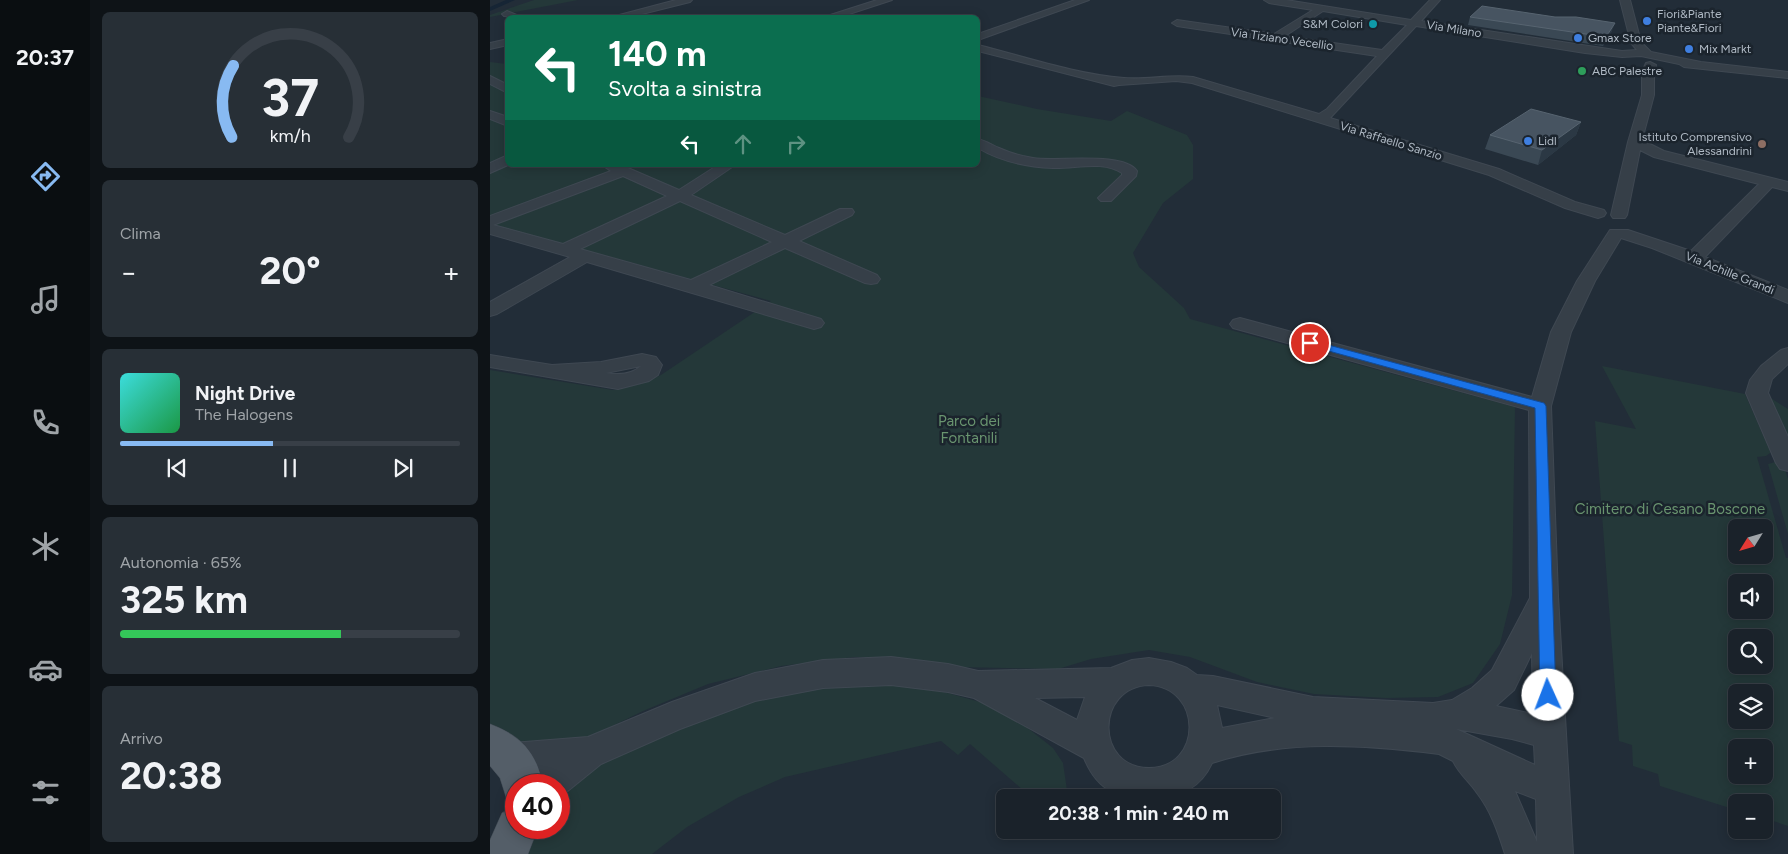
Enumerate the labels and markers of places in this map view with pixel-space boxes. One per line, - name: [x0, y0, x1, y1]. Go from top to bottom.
- place label: Fiori&Piante Piante&Fiori: [1657, 7, 1722, 35]
- marker: Fiori&Piante Piante&Fiori: [1641, 15, 1653, 27]
- place label: S&M Colori: [1303, 17, 1363, 31]
- marker: S&M Colori: [1367, 18, 1379, 30]
- place label: Gmax Store: [1588, 31, 1652, 45]
- marker: Gmax Store: [1572, 32, 1584, 44]
- place label: Mix Markt: [1699, 42, 1752, 56]
- marker: Mix Markt: [1683, 43, 1695, 55]
- place label: ABC Palestre: [1592, 64, 1662, 78]
- marker: ABC Palestre: [1576, 65, 1588, 77]
- place label: Istituto Comprensivo Alessandrini: [1639, 130, 1752, 158]
- place label: Lidl: [1538, 134, 1557, 148]
- marker: Lidl: [1522, 135, 1534, 147]
- marker: Istituto Comprensivo Alessandrini: [1756, 138, 1768, 150]
- pin: [1289, 322, 1331, 364]

